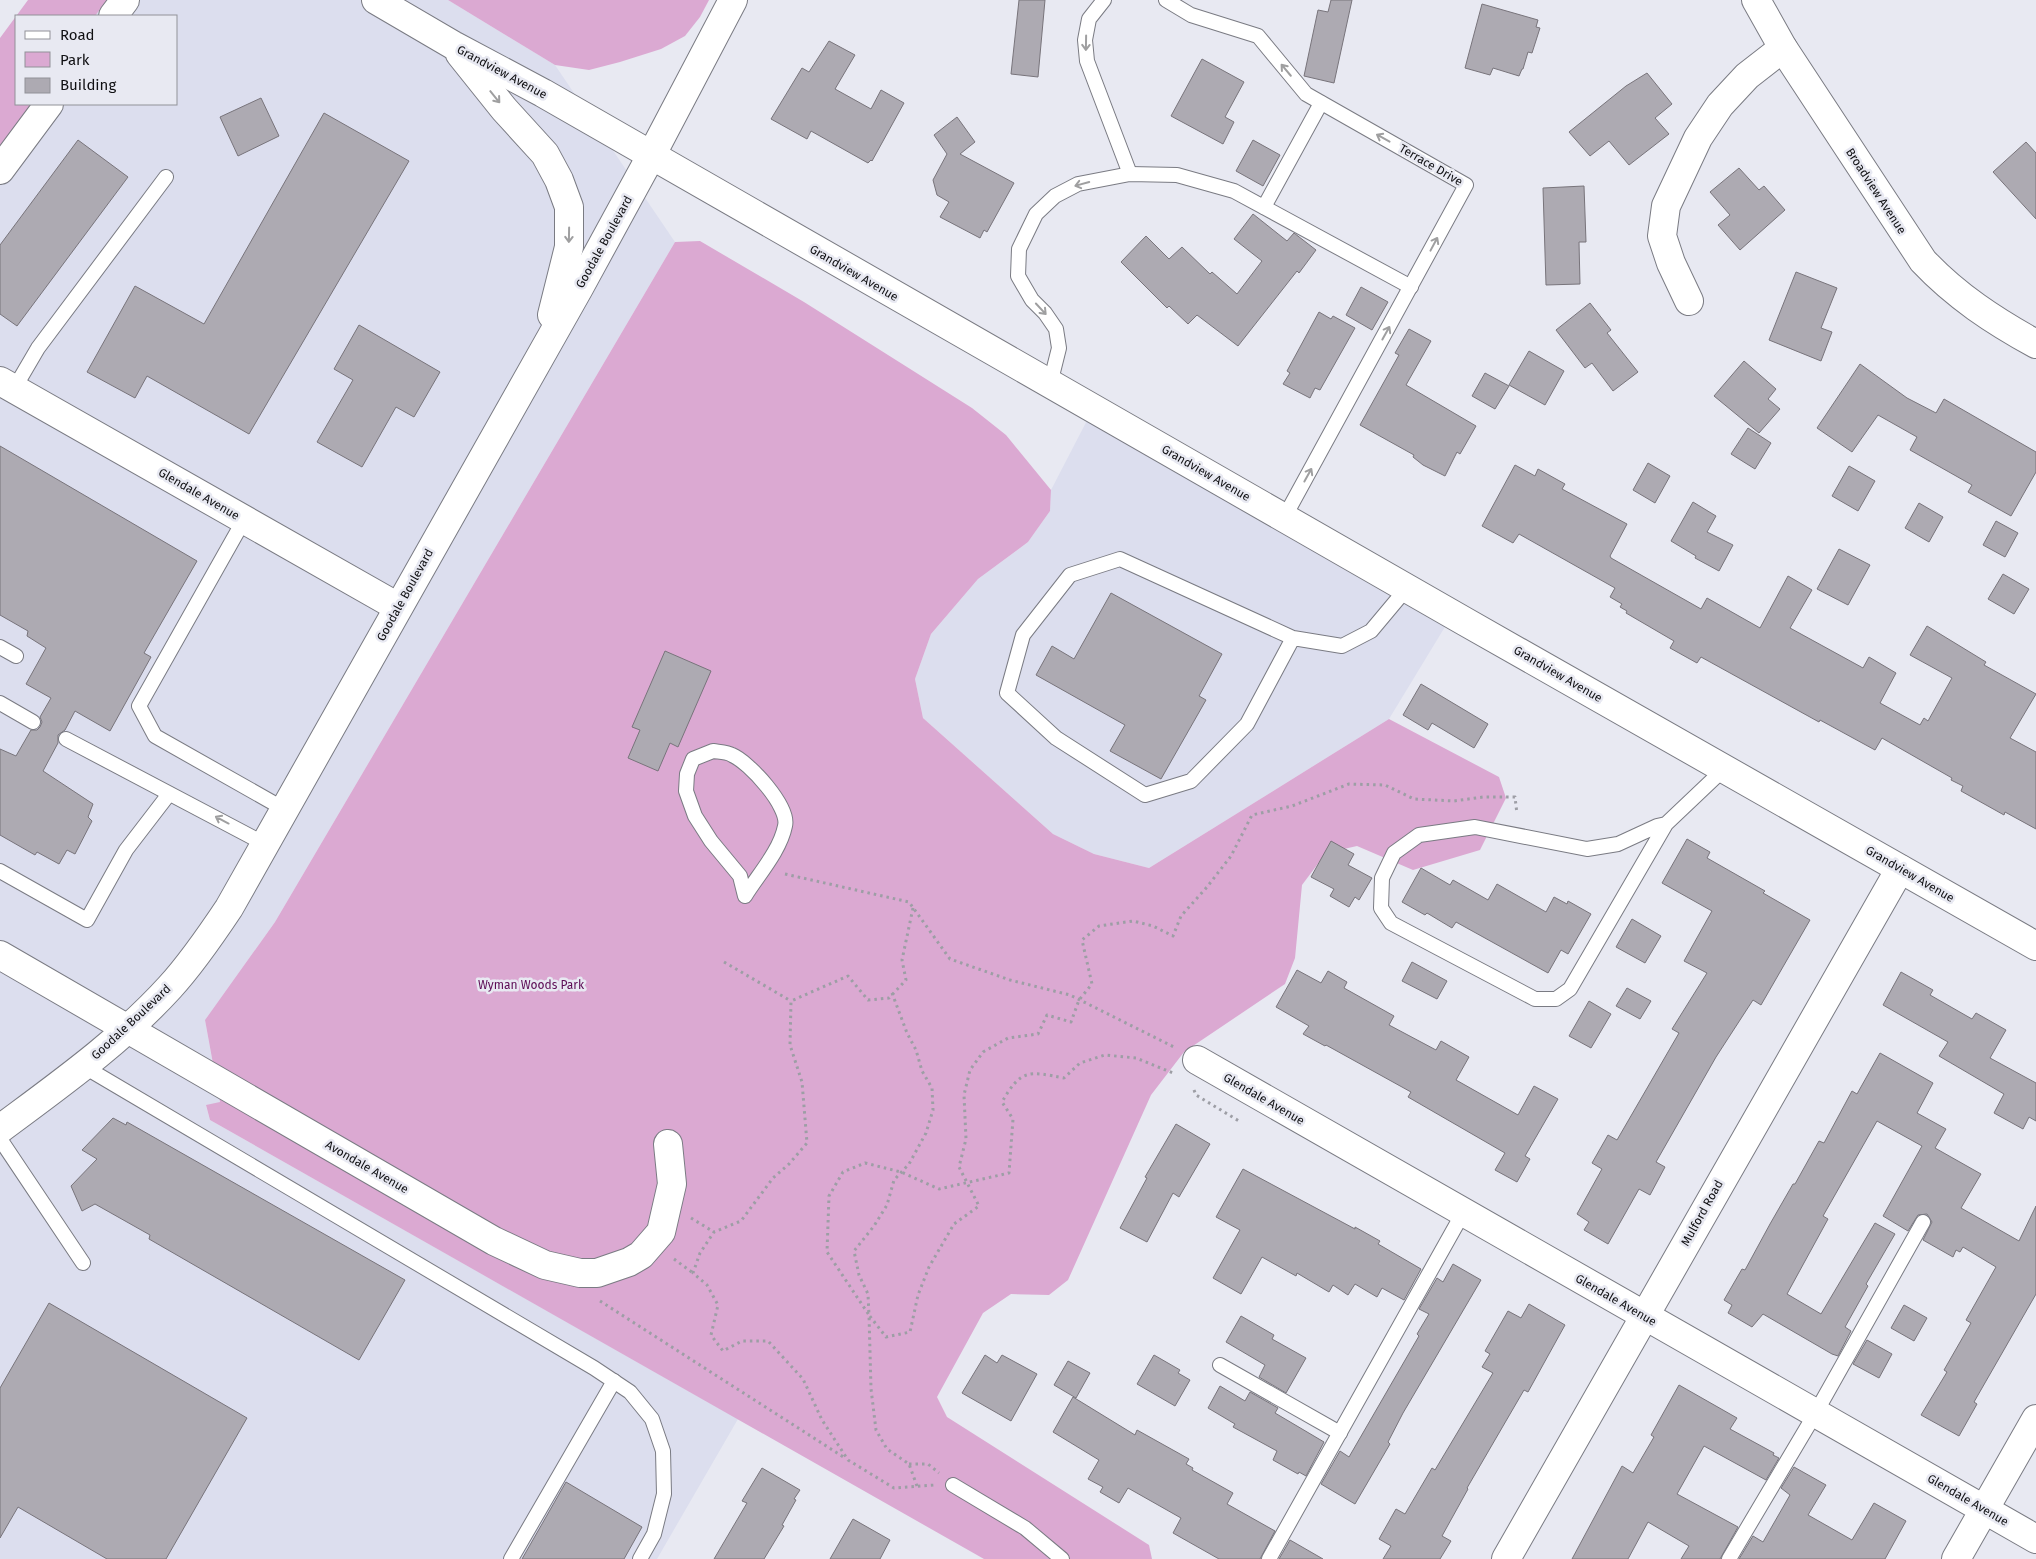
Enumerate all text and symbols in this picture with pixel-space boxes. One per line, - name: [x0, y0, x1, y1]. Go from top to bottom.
- legend: [15, 15, 178, 105]
- text: Road: [60, 26, 95, 44]
- one-way arrow: [1081, 34, 1091, 50]
- street label: Grandview Avenue: [455, 42, 549, 102]
- text: Park: [60, 51, 90, 69]
- one-way arrow: [1281, 64, 1292, 77]
- text: Building: [60, 76, 116, 94]
- one-way arrow: [489, 90, 500, 103]
- one-way arrow: [1377, 133, 1391, 143]
- street label: Terrace Drive: [1397, 141, 1465, 189]
- street label: Broadview Avenue: [1843, 145, 1909, 237]
- one-way arrow: [1074, 180, 1090, 189]
- street label: Goodale Boulevard: [573, 193, 635, 291]
- one-way arrow: [564, 226, 574, 243]
- one-way arrow: [1430, 237, 1440, 252]
- street label: Grandview Avenue: [807, 242, 901, 304]
- one-way arrow: [1035, 303, 1047, 316]
- one-way arrow: [1381, 325, 1391, 340]
- street label: Grandview Avenue: [1159, 442, 1253, 504]
- street label: Glendale Avenue: [156, 465, 242, 523]
- one-way arrow: [1303, 468, 1313, 483]
- street label: Goodale Boulevard: [374, 546, 436, 644]
- street label: Grandview Avenue: [1511, 643, 1605, 705]
- one-way arrow: [215, 815, 230, 825]
- street label: Grandview Avenue: [1863, 843, 1957, 905]
- park label: Wyman Woods Park: [478, 978, 585, 992]
- street label: Goodale Boulevard: [88, 982, 174, 1062]
- street label: Glendale Avenue: [1221, 1070, 1307, 1128]
- street label: Avondale Avenue: [323, 1138, 411, 1196]
- street label: Mulford Road: [1678, 1178, 1726, 1248]
- street label: Glendale Avenue: [1573, 1271, 1659, 1329]
- street label: Glendale Avenue: [1925, 1471, 2011, 1529]

